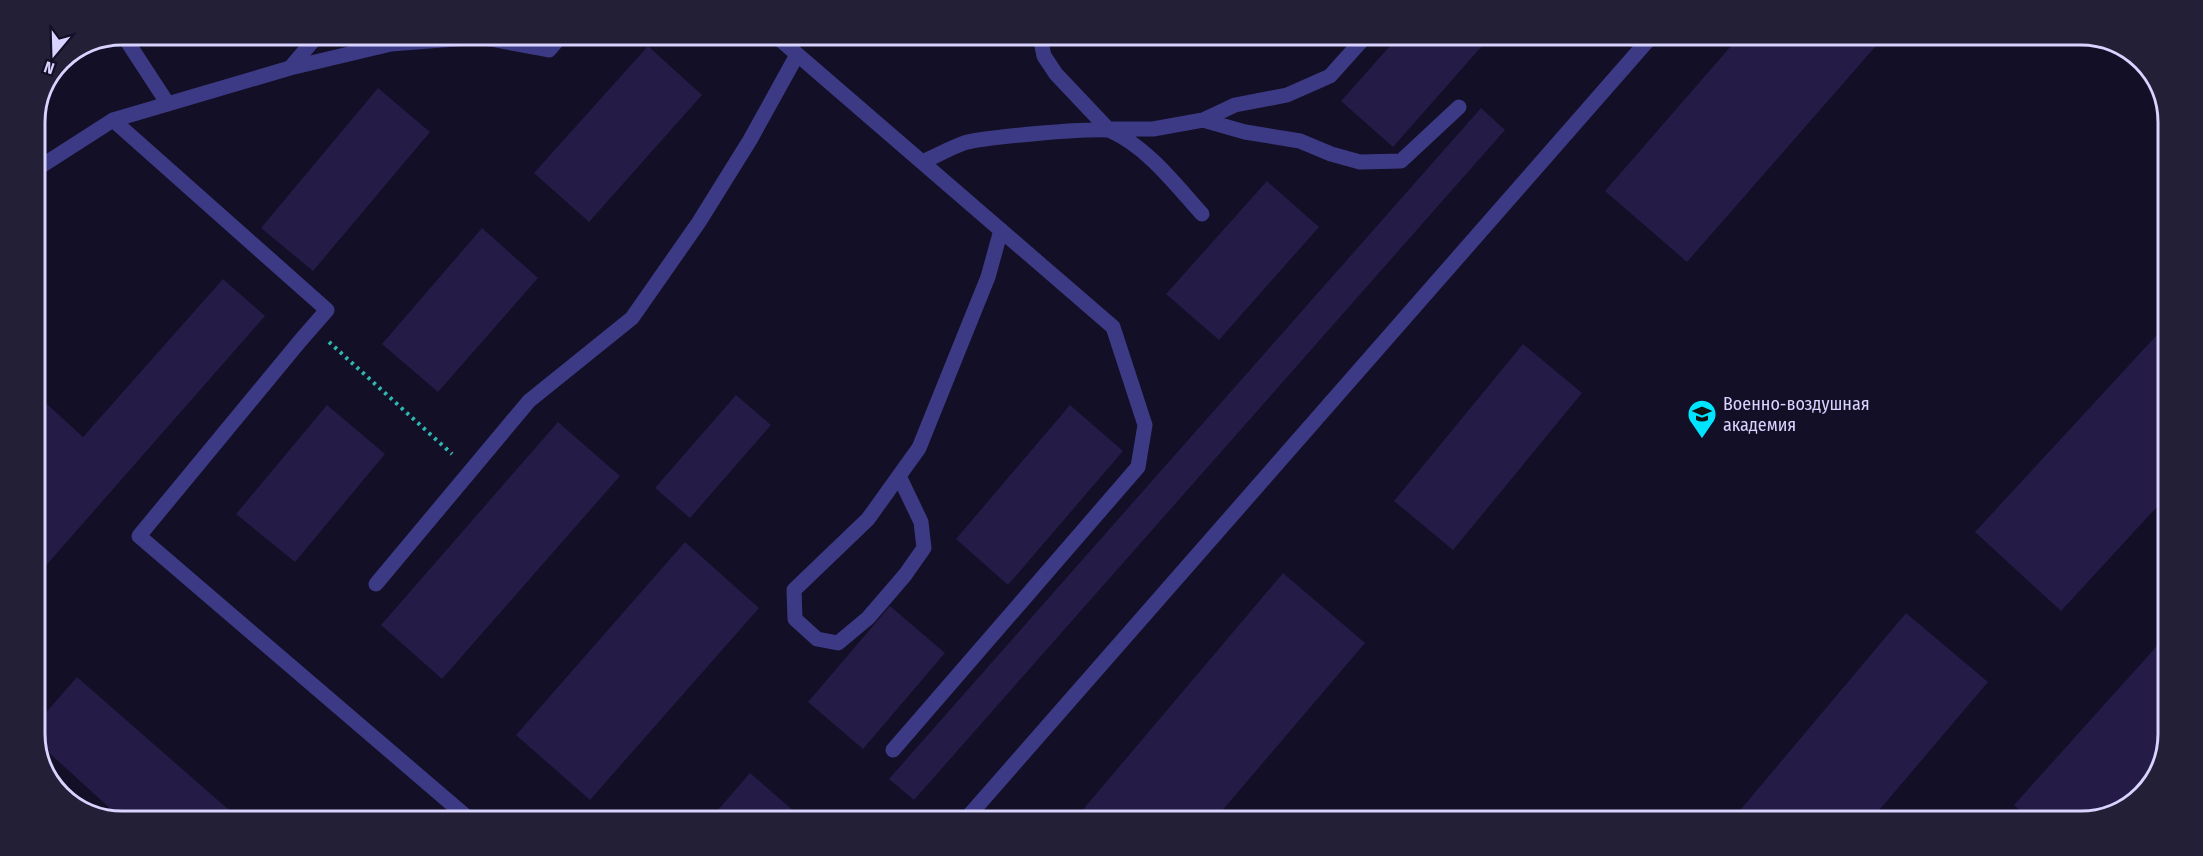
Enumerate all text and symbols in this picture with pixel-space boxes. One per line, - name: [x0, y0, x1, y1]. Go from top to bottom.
- north arrow: [24, 24, 84, 84]
- text: N: [42, 57, 57, 78]
- place label: Военно-воздушная академия: [1723, 393, 1870, 436]
- school or university icon: Военно-воздушная академия: [1686, 398, 1718, 440]

